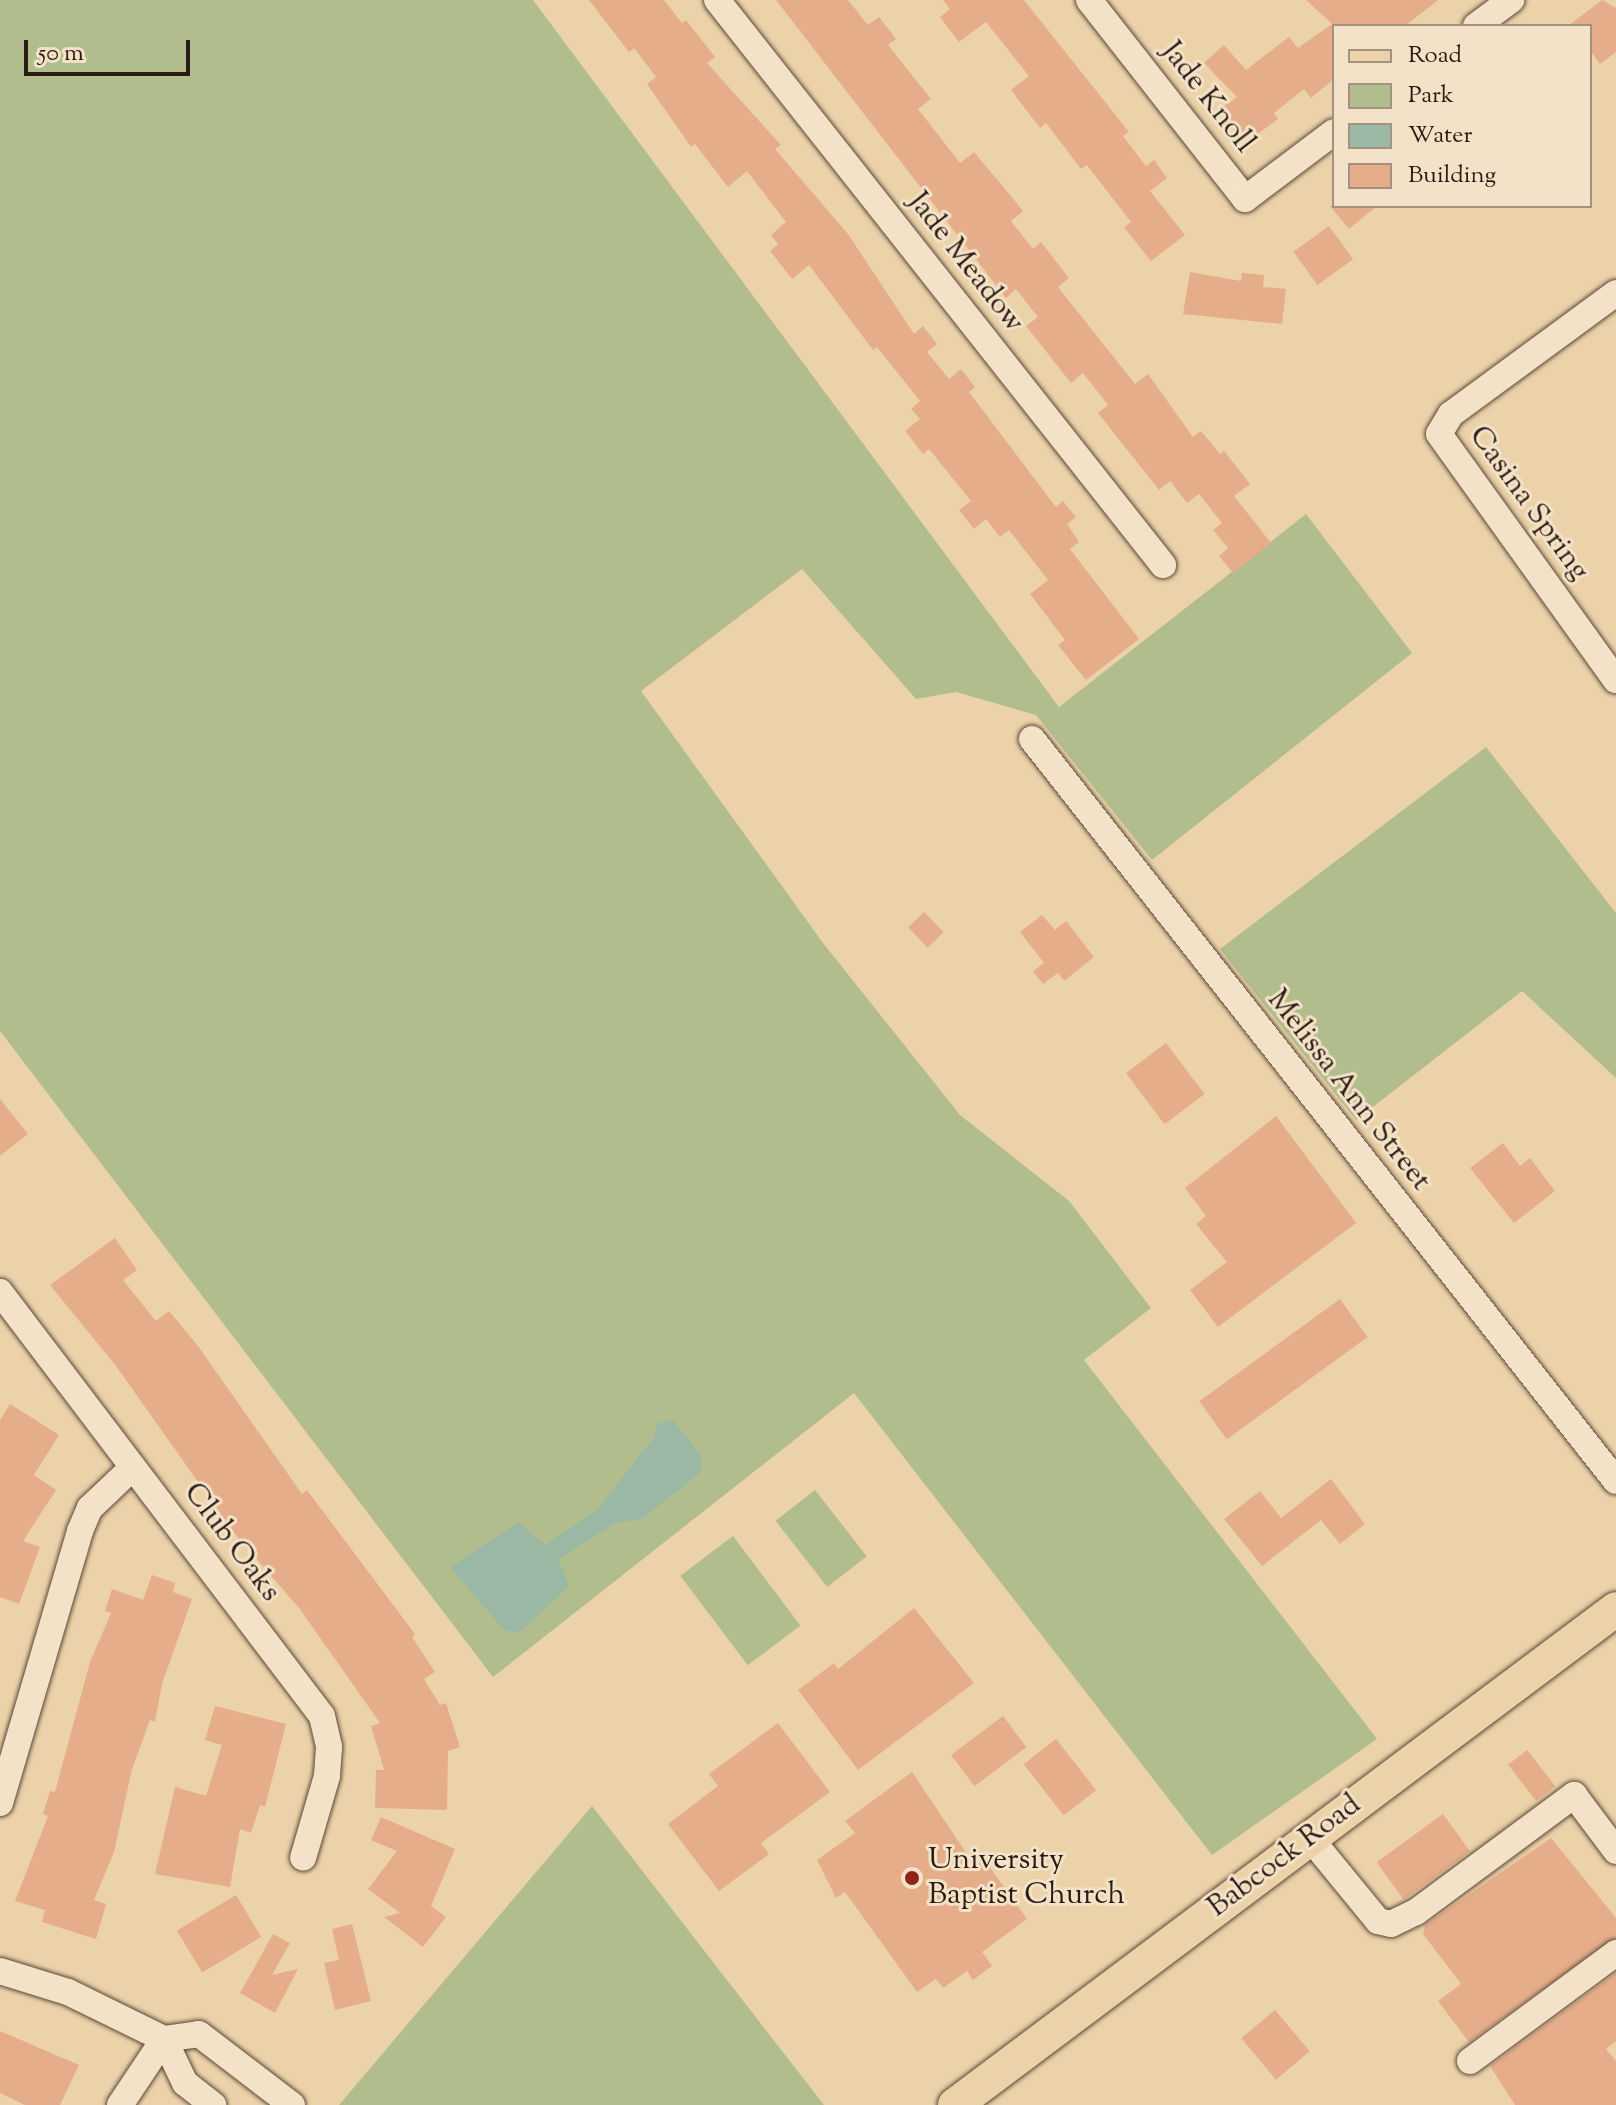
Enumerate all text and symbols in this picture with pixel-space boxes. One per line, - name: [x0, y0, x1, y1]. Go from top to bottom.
- scale bar: [28, 24, 194, 74]
- legend: [1332, 24, 1592, 208]
- street label: Jade Knoll: [1152, 35, 1262, 161]
- text: 50 m: [38, 37, 84, 71]
- text: Road: [1408, 39, 1462, 73]
- text: Park: [1408, 79, 1454, 113]
- text: Water: [1408, 119, 1472, 153]
- text: Building: [1408, 159, 1496, 193]
- street label: Jade Meadow: [899, 186, 1031, 340]
- street label: Casina Spring: [1460, 420, 1596, 588]
- street label: Melissa Ann Street: [1258, 983, 1438, 1199]
- street label: Club Oaks: [175, 1476, 287, 1610]
- street label: Babcock Road: [1201, 1788, 1369, 1926]
- place label: University Baptist Church: [928, 1843, 1125, 1914]
- marker: University Baptist Church: [903, 1869, 921, 1887]

